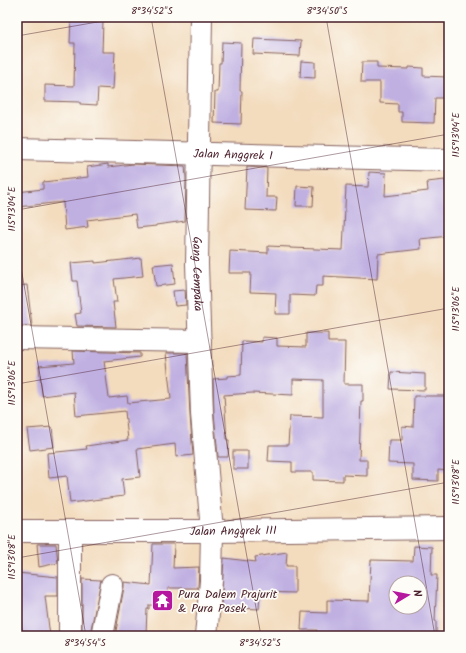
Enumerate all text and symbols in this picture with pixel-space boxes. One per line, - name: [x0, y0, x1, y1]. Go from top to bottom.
- text: 8°34'52"S: [131, 3, 174, 19]
- text: 8°34'50"S: [306, 3, 348, 19]
- text: 115°13'04"E: [448, 111, 464, 158]
- street label: Jalan Anggrek I: [193, 144, 273, 166]
- text: 115°13'04"E: [4, 185, 20, 232]
- street label: Gang Cempaka: [187, 236, 208, 312]
- text: 115°13'06"E: [448, 285, 464, 332]
- text: 115°13'06"E: [4, 359, 20, 406]
- text: 115°13'08"E: [448, 458, 464, 505]
- street label: Jalan Anggrek III: [189, 521, 277, 541]
- text: 115°13'08"E: [4, 533, 20, 580]
- north arrow: [388, 575, 428, 615]
- place label: Pura Dalem Prajurit & Pura Pasek: [178, 585, 278, 618]
- temple icon: Pura Dalem Prajurit & Pura Pasek: [150, 588, 176, 614]
- text: N: [407, 588, 426, 598]
- text: 8°34'54"S: [64, 635, 106, 651]
- text: 8°34'52"S: [239, 635, 282, 651]

